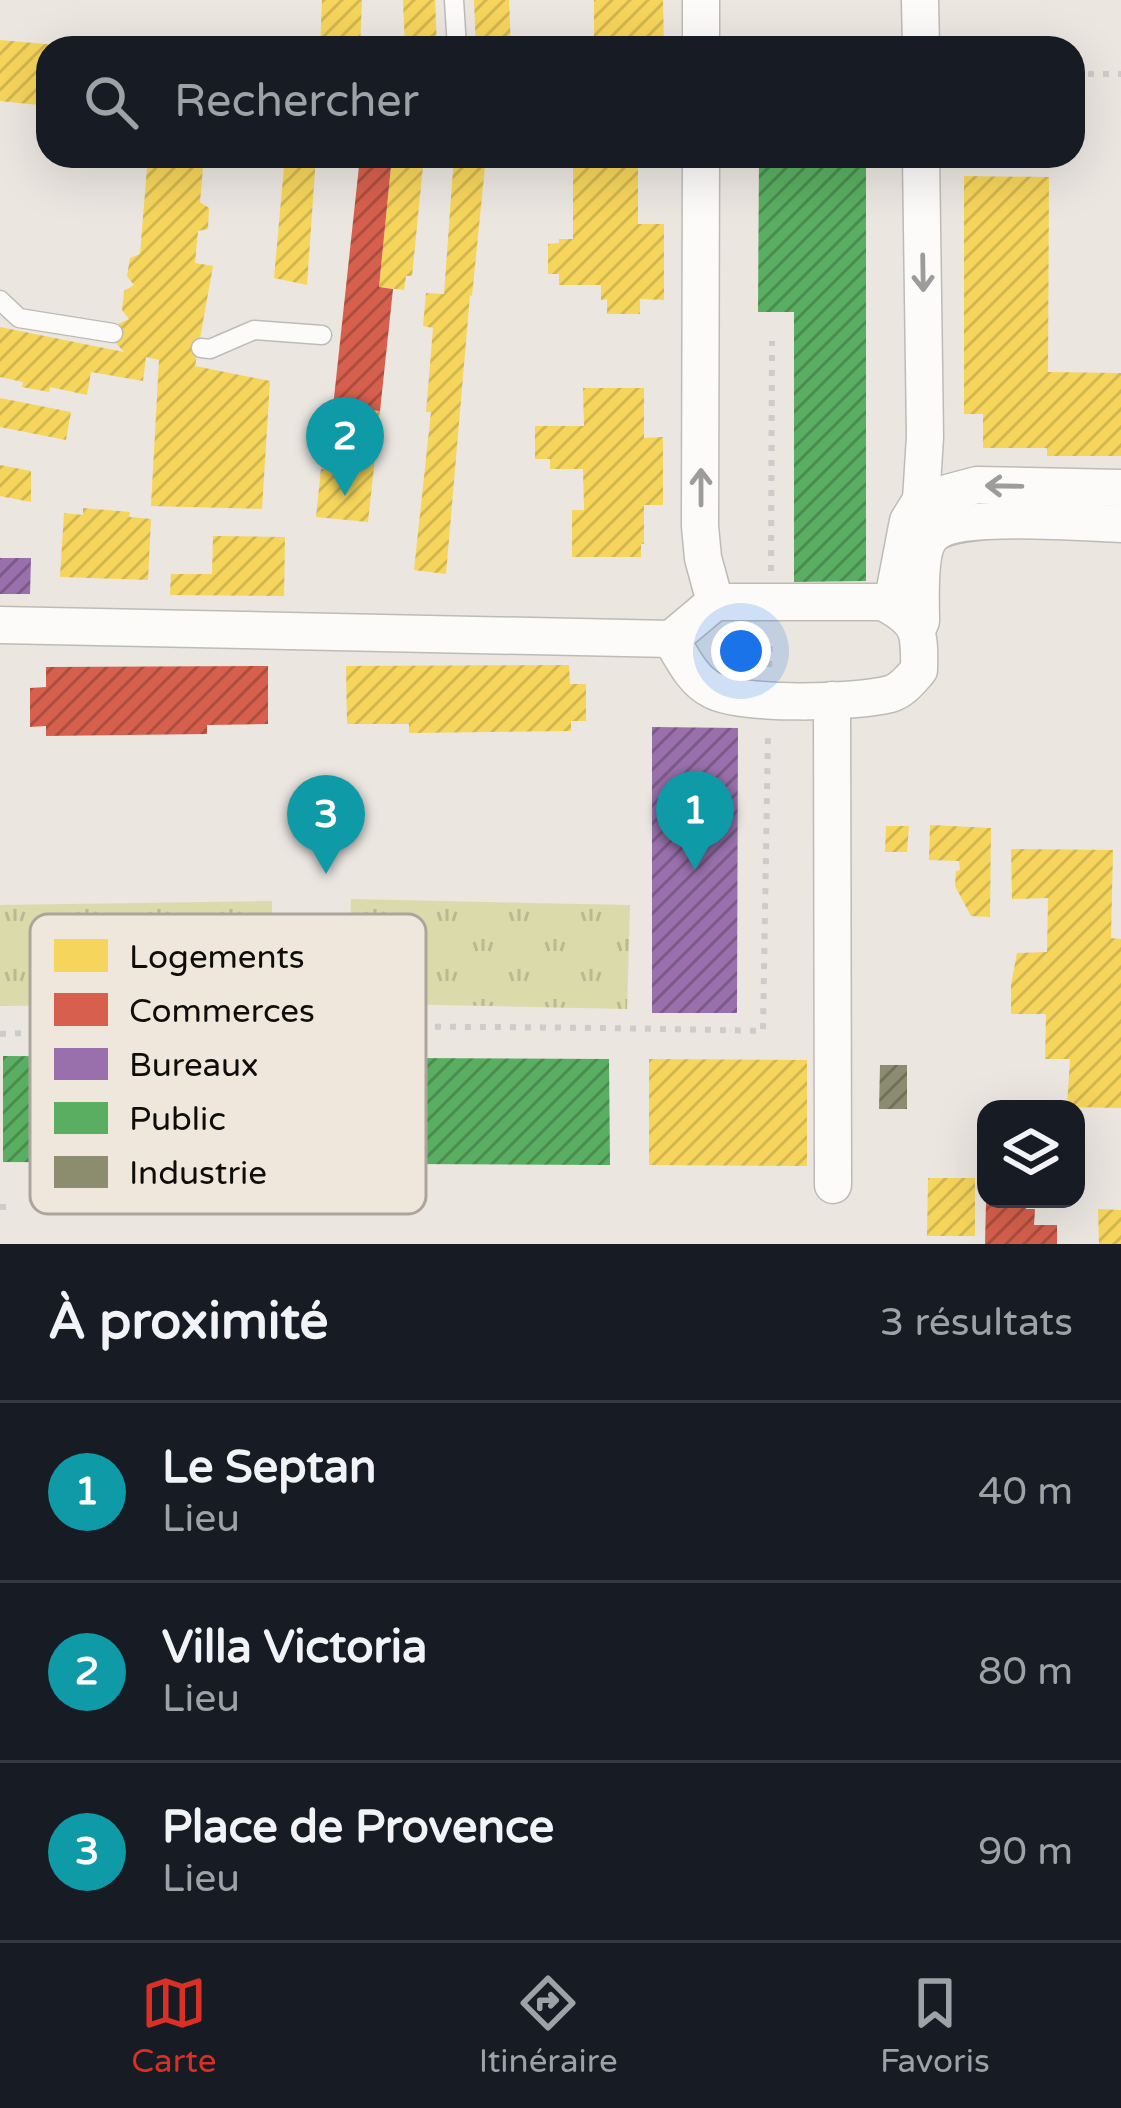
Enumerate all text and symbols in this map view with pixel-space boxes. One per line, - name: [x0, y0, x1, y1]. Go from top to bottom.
- search box: [36, 36, 1085, 168]
- icon: search: [78, 69, 144, 135]
- text: Rechercher: [174, 75, 419, 129]
- one-way arrow: [912, 253, 934, 292]
- pin: 2: [306, 397, 384, 496]
- one-way arrow: [689, 468, 712, 507]
- one-way arrow: [985, 474, 1024, 497]
- your location: [711, 621, 771, 681]
- pin: 1: [656, 771, 734, 870]
- pin: 3: [287, 775, 365, 874]
- legend: [30, 914, 426, 1214]
- text: Logements: [129, 938, 305, 977]
- text: Commerces: [129, 992, 315, 1031]
- text: Bureaux: [129, 1046, 259, 1085]
- text: Public: [129, 1100, 226, 1139]
- map controls: [977, 1100, 1085, 1208]
- button: layers: [977, 1100, 1085, 1208]
- text: Industrie: [129, 1154, 267, 1193]
- text: À proximité: [48, 1291, 328, 1353]
- text: 3 résultats: [880, 1299, 1073, 1346]
- text: Le Septan: [162, 1441, 376, 1495]
- text: 1: [75, 1468, 99, 1515]
- text: 40 m: [978, 1468, 1073, 1515]
- text: Lieu: [162, 1495, 240, 1542]
- text: Villa Victoria: [162, 1621, 427, 1675]
- text: 2: [75, 1648, 99, 1695]
- text: 80 m: [978, 1648, 1073, 1695]
- text: Lieu: [162, 1675, 240, 1722]
- text: Place de Provence: [162, 1801, 554, 1855]
- text: 3: [75, 1828, 99, 1875]
- text: 90 m: [978, 1828, 1073, 1875]
- text: Lieu: [162, 1855, 240, 1902]
- tab: Carte: [131, 1970, 216, 2081]
- tab: Itinéraire: [479, 1970, 618, 2081]
- tab: Favoris: [880, 1970, 990, 2081]

